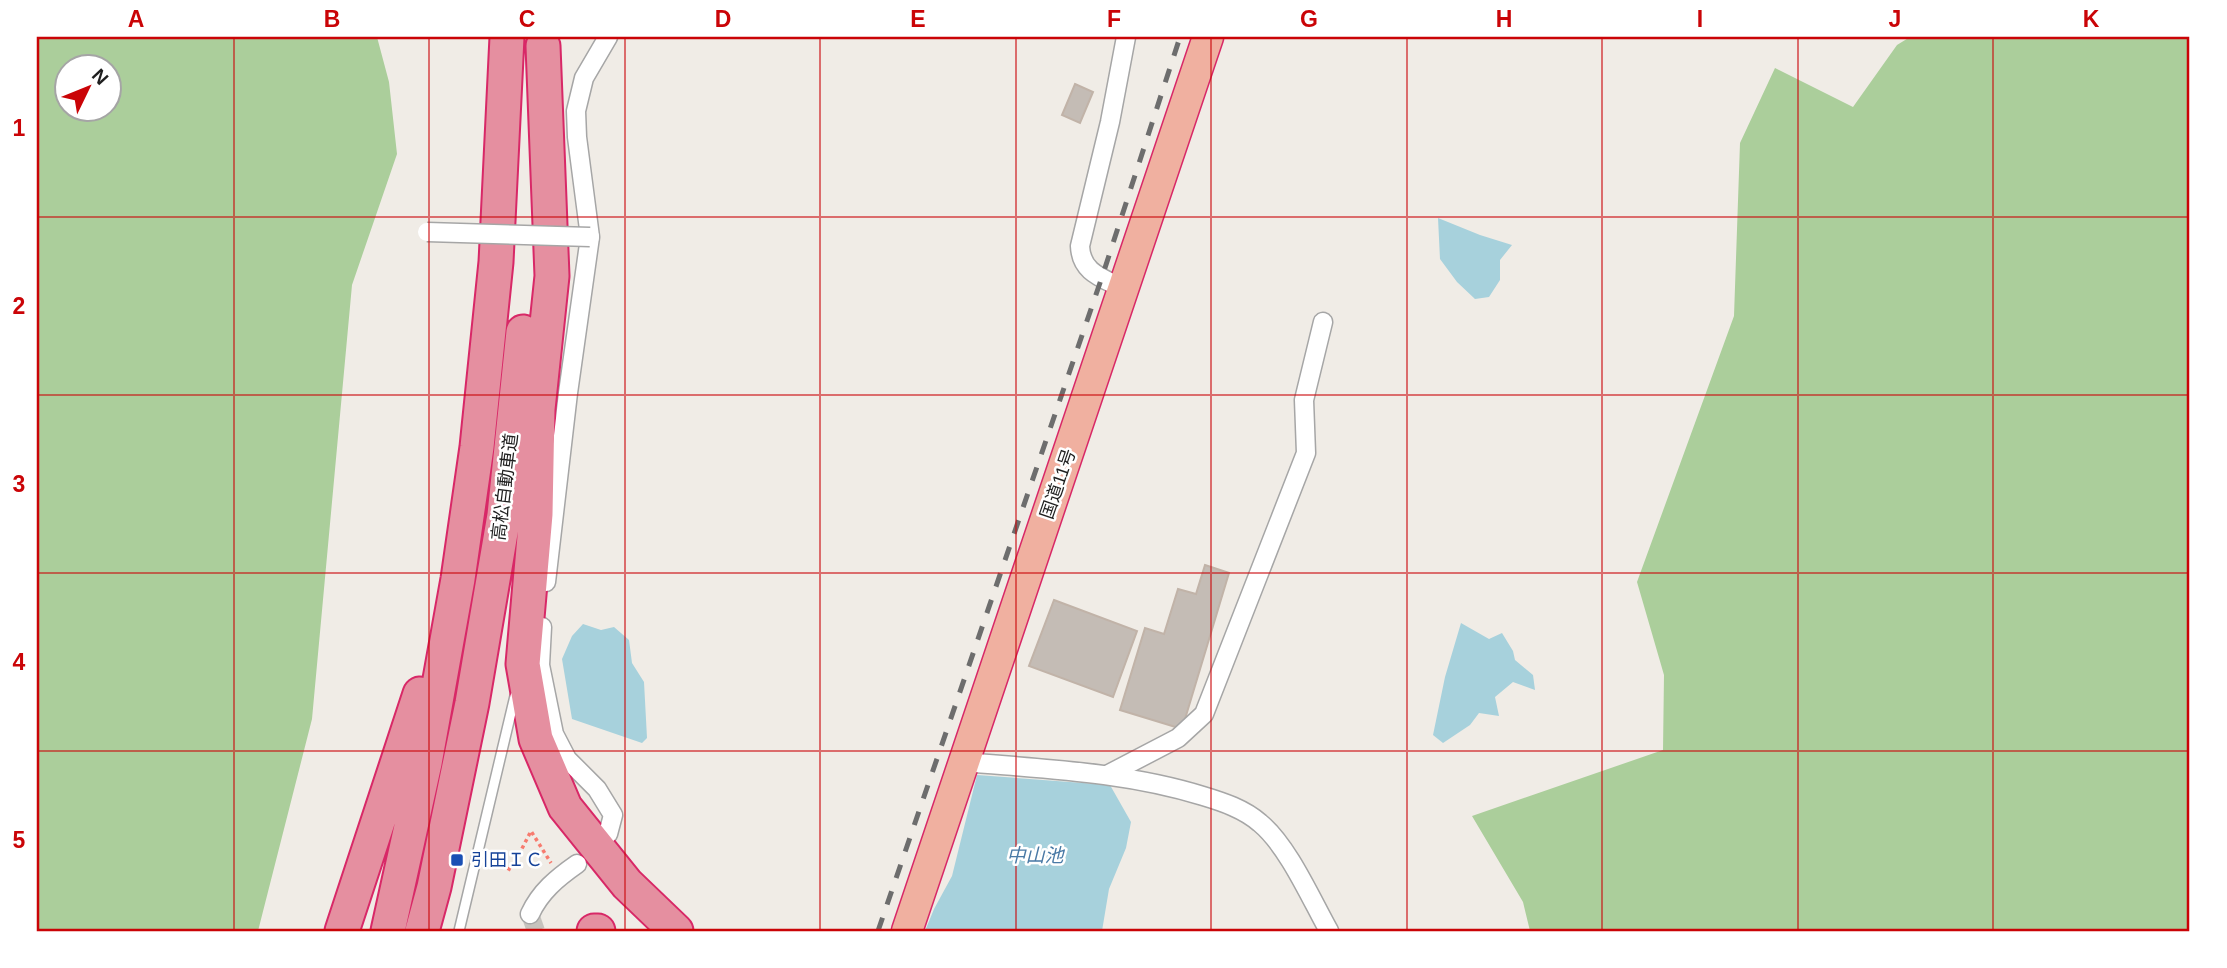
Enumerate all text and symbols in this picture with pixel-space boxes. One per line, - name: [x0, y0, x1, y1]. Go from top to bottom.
- text: A: [128, 6, 144, 32]
- text: B: [324, 6, 340, 32]
- text: C: [519, 6, 535, 32]
- text: D: [715, 6, 731, 32]
- text: E: [910, 6, 926, 32]
- text: F: [1107, 6, 1121, 32]
- text: G: [1300, 6, 1318, 32]
- text: H: [1496, 6, 1512, 32]
- text: I: [1697, 6, 1703, 32]
- text: J: [1889, 6, 1901, 32]
- text: K: [2083, 6, 2100, 32]
- north arrow: [52, 52, 122, 122]
- text: N: [88, 65, 112, 89]
- text: 1: [13, 115, 26, 141]
- text: 2: [13, 293, 25, 319]
- street label: 高松自動車道: [488, 432, 522, 542]
- street label: 国道11号: [1037, 446, 1079, 522]
- text: 3: [13, 471, 25, 497]
- text: 4: [13, 649, 26, 675]
- text: 5: [13, 827, 26, 853]
- water label: 中山池: [1006, 845, 1065, 866]
- place label: 引田ＩＣ: [471, 850, 543, 870]
- marker: 引田ＩＣ: [449, 852, 465, 868]

